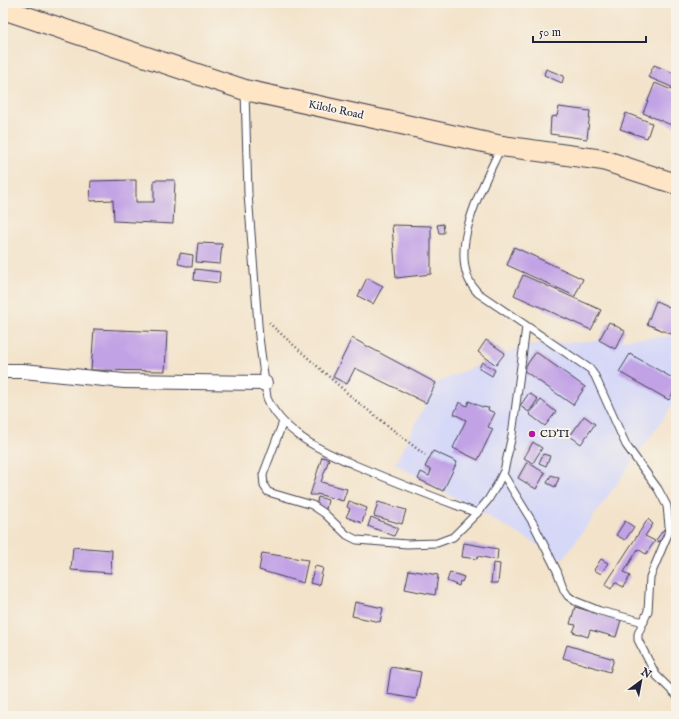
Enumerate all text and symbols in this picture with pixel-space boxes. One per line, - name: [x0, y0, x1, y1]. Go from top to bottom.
- scale bar: [533, 18, 646, 44]
- text: 50 m: [539, 25, 561, 40]
- street label: Kilolo Road: [307, 97, 365, 123]
- place label: CDTI: [540, 427, 570, 441]
- marker: CDTI: [527, 429, 537, 439]
- north arrow: [621, 661, 661, 701]
- text: N: [637, 664, 654, 682]

